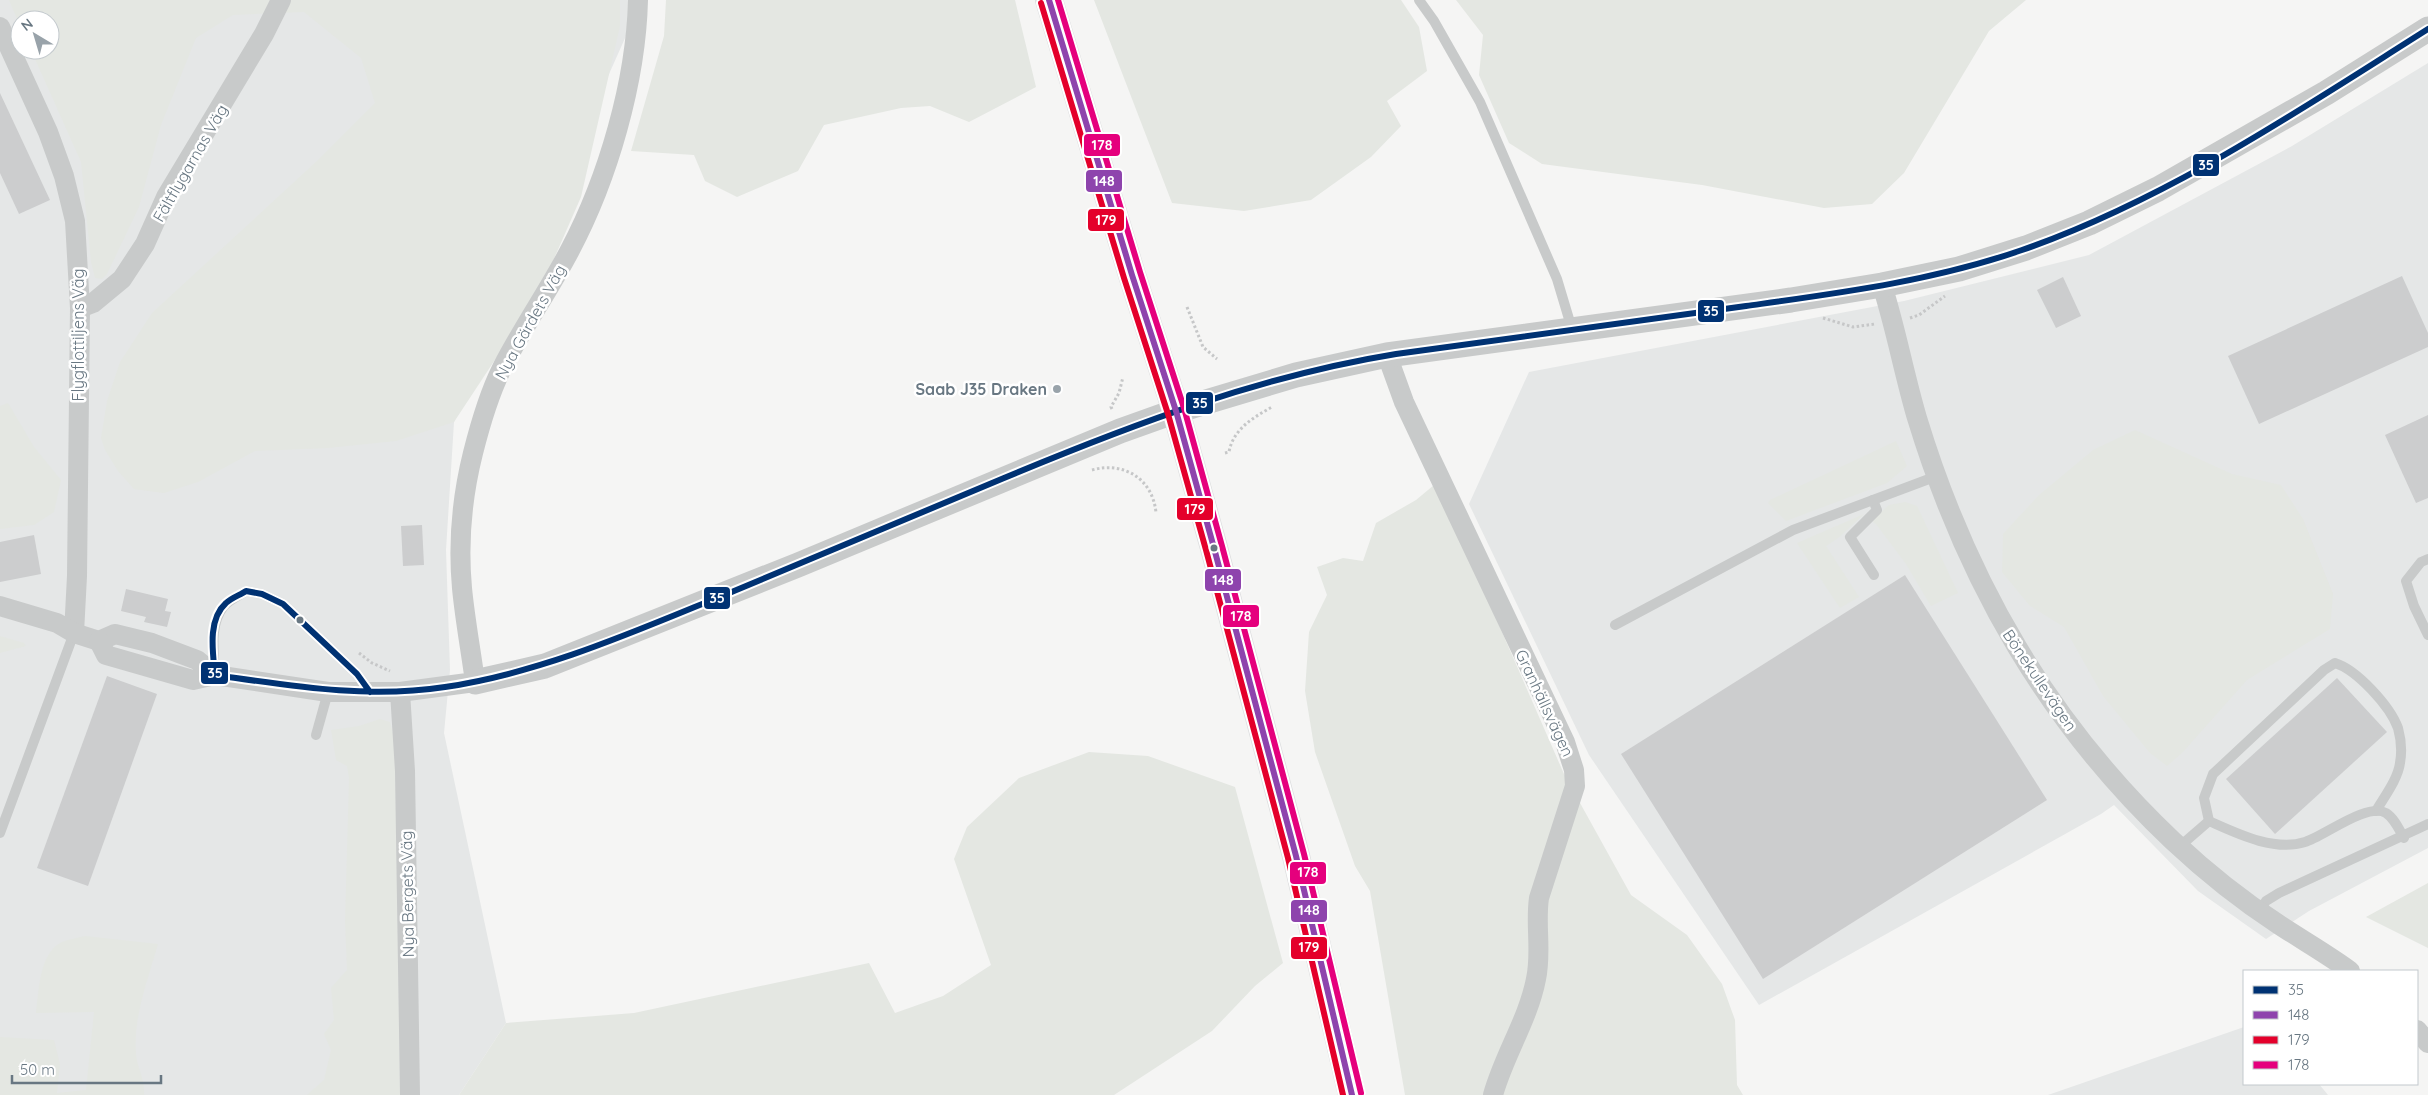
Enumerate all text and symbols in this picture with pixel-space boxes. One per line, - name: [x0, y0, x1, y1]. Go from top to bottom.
- north arrow: [10, 10, 60, 60]
- text: N: [17, 14, 37, 35]
- street label: Fältflygarnas Väg: [148, 101, 232, 225]
- line badge: 178: [1083, 133, 1121, 157]
- text: 178: [1092, 136, 1113, 154]
- line badge: 35: [2192, 153, 2220, 177]
- text: 35: [2198, 156, 2214, 174]
- line badge: 148: [1085, 169, 1123, 193]
- text: 148: [1093, 172, 1115, 190]
- line badge: 179: [1087, 208, 1125, 232]
- text: 179: [1095, 211, 1117, 229]
- street label: Nya Gärdets Väg: [490, 261, 570, 383]
- street label: Flygflottiljens Väg: [68, 269, 88, 401]
- line badge: 35: [1697, 299, 1725, 323]
- text: 35: [1703, 302, 1719, 320]
- place label: Saab J35 Draken: [916, 379, 1047, 399]
- marker: Saab J35 Draken: [1051, 383, 1063, 395]
- line badge: 35: [1185, 391, 1214, 415]
- text: 35: [1192, 394, 1208, 412]
- line badge: 179: [1176, 497, 1214, 521]
- text: 179: [1184, 500, 1206, 518]
- unlabelled marker: [1209, 543, 1219, 553]
- line badge: 148: [1204, 568, 1242, 592]
- text: 148: [1212, 571, 1234, 589]
- line badge: 35: [703, 586, 731, 610]
- text: 35: [709, 589, 725, 607]
- line badge: 178: [1222, 604, 1260, 628]
- text: 178: [1231, 607, 1252, 625]
- unlabelled marker: [295, 615, 305, 625]
- street label: Bönekullevägen: [1999, 625, 2081, 735]
- street label: Granhällsvägen: [1511, 646, 1579, 760]
- line badge: 35: [200, 661, 229, 685]
- text: 35: [207, 664, 223, 682]
- street label: Nya Bergets Väg: [396, 831, 418, 957]
- line badge: 178: [1289, 861, 1327, 885]
- text: 178: [1298, 863, 1319, 881]
- line badge: 148: [1290, 899, 1328, 923]
- text: 148: [1298, 901, 1320, 919]
- line badge: 179: [1290, 936, 1328, 960]
- text: 179: [1298, 938, 1320, 956]
- legend: [2243, 970, 2418, 1085]
- text: 35: [2288, 980, 2304, 999]
- text: 148: [2288, 1005, 2309, 1024]
- text: 179: [2288, 1030, 2310, 1049]
- scale bar: [12, 1052, 161, 1084]
- text: 178: [2288, 1055, 2309, 1074]
- text: 50 m: [20, 1060, 55, 1079]

